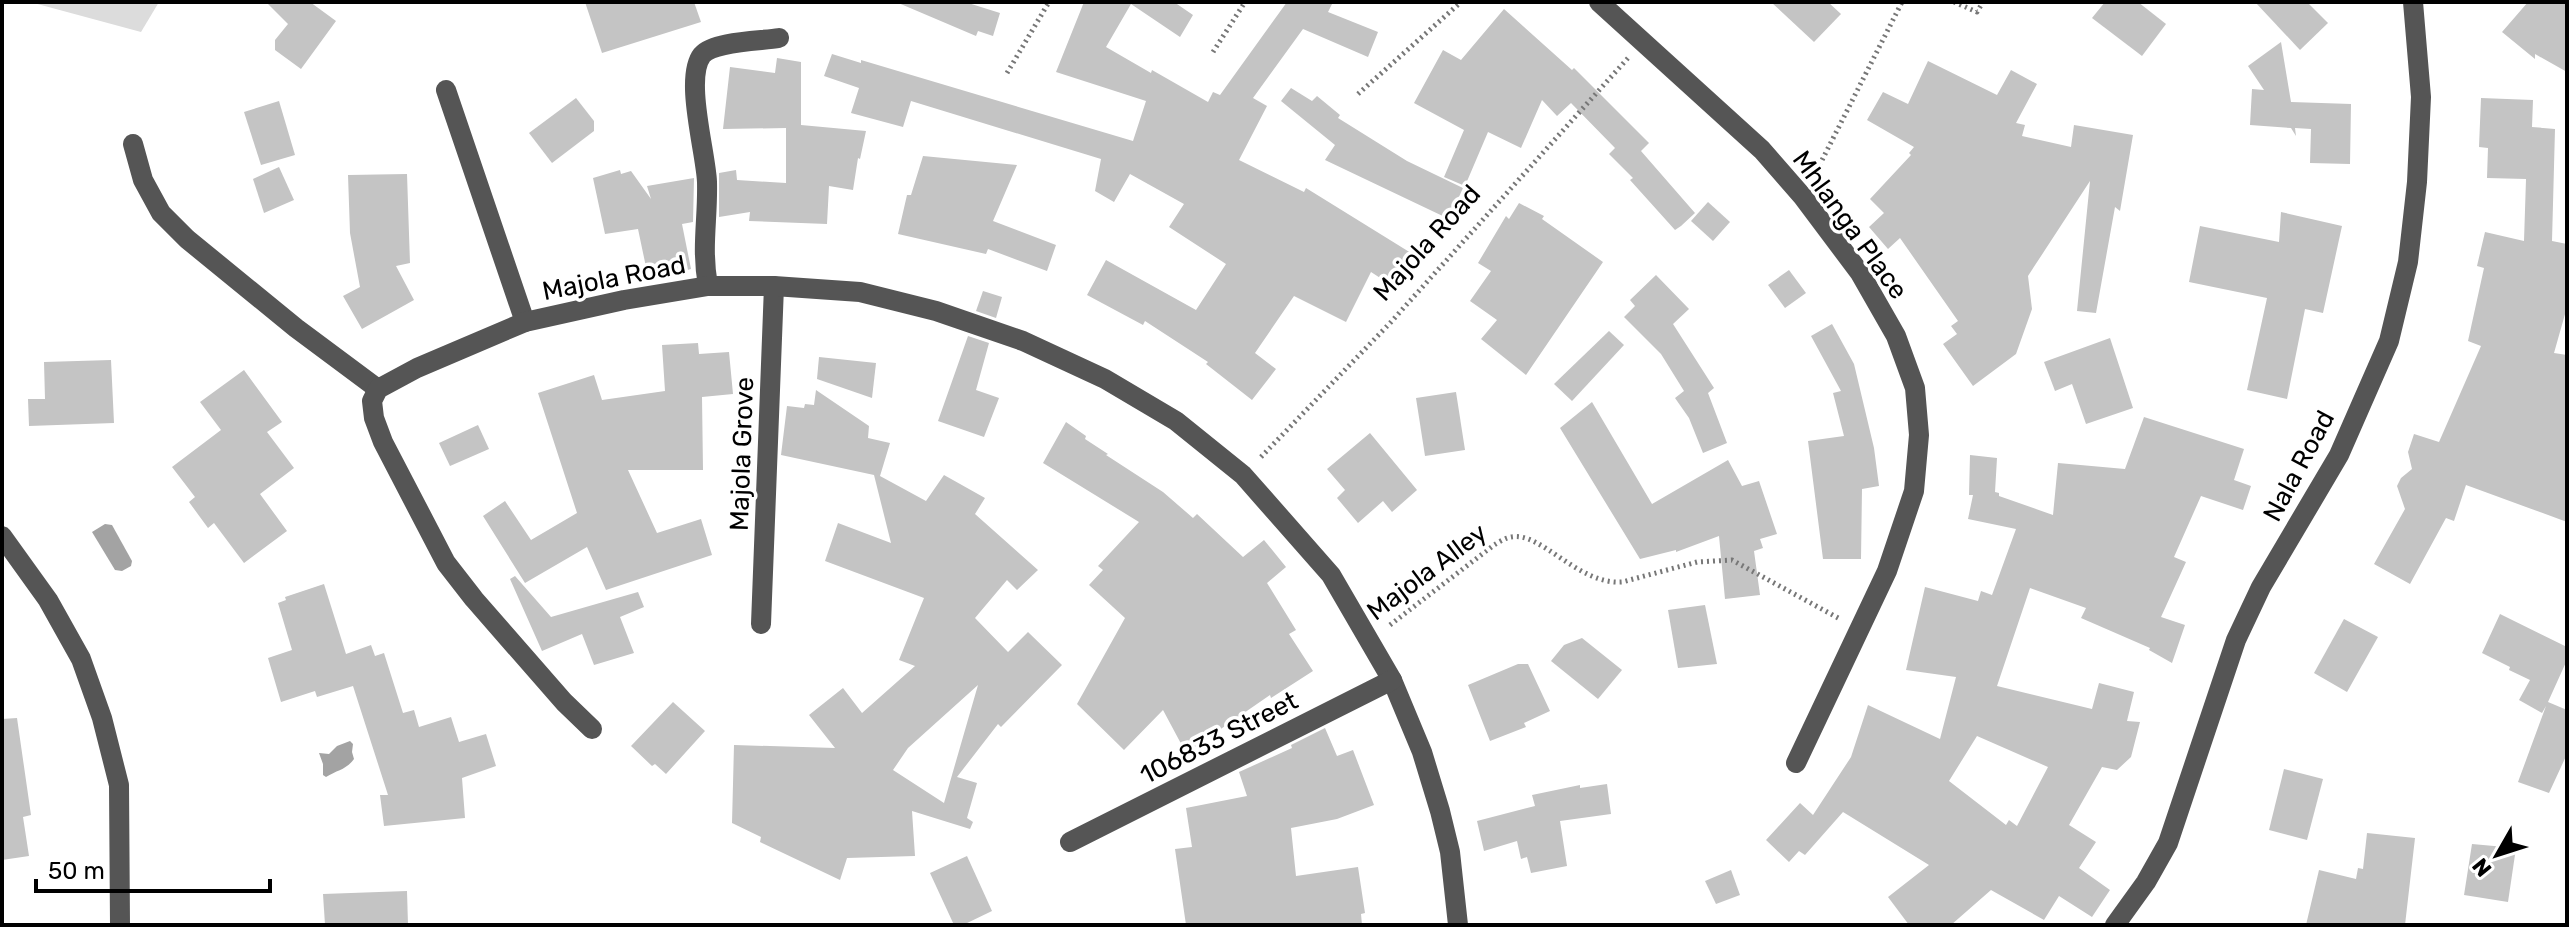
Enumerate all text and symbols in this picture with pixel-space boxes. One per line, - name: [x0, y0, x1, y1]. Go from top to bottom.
- street label: Mhlanga Place: [1786, 145, 1914, 305]
- street label: Majola Road: [1367, 179, 1487, 307]
- street label: Majola Road: [540, 249, 688, 307]
- street label: Majola Grove: [724, 376, 760, 532]
- street label: Nala Road: [2257, 405, 2341, 527]
- street label: Majola Alley: [1361, 517, 1493, 627]
- street label: 106833 Street: [1135, 685, 1303, 791]
- north arrow: [2457, 815, 2537, 895]
- scale bar: [36, 843, 270, 893]
- text: N: [2466, 853, 2497, 882]
- text: 50 m: [48, 857, 105, 885]

